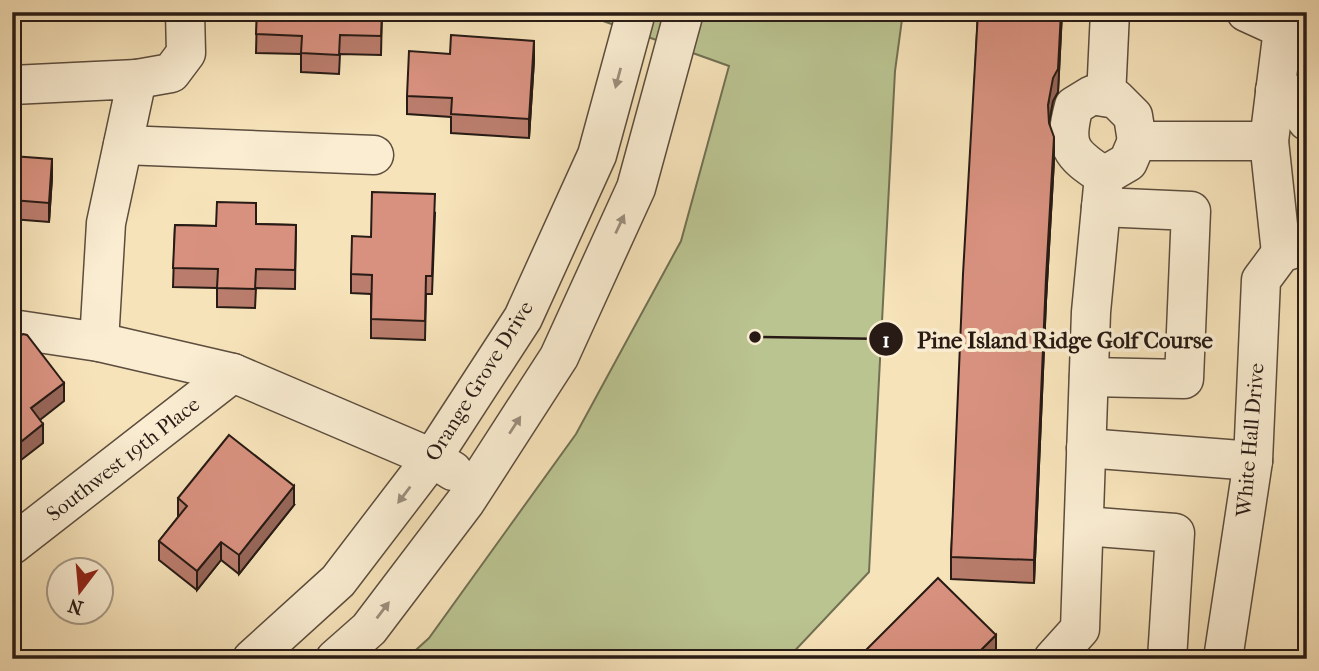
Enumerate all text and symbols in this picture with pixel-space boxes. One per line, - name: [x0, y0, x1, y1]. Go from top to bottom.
- one-way arrow: [612, 67, 623, 89]
- one-way arrow: [614, 214, 626, 234]
- street label: Orange Grove Drive: [420, 297, 538, 465]
- callout: Pine Island Ridge Golf Course: [868, 317, 1227, 361]
- text: Pine Island Ridge Golf Course: [917, 327, 1214, 354]
- text: 1: [882, 328, 890, 352]
- street label: White Hall Drive: [1231, 362, 1269, 519]
- street label: Southwest 19th Place: [42, 392, 204, 526]
- one-way arrow: [508, 416, 521, 435]
- one-way arrow: [397, 486, 411, 505]
- north arrow: [46, 556, 116, 626]
- text: N: [65, 594, 86, 619]
- one-way arrow: [375, 602, 390, 620]

